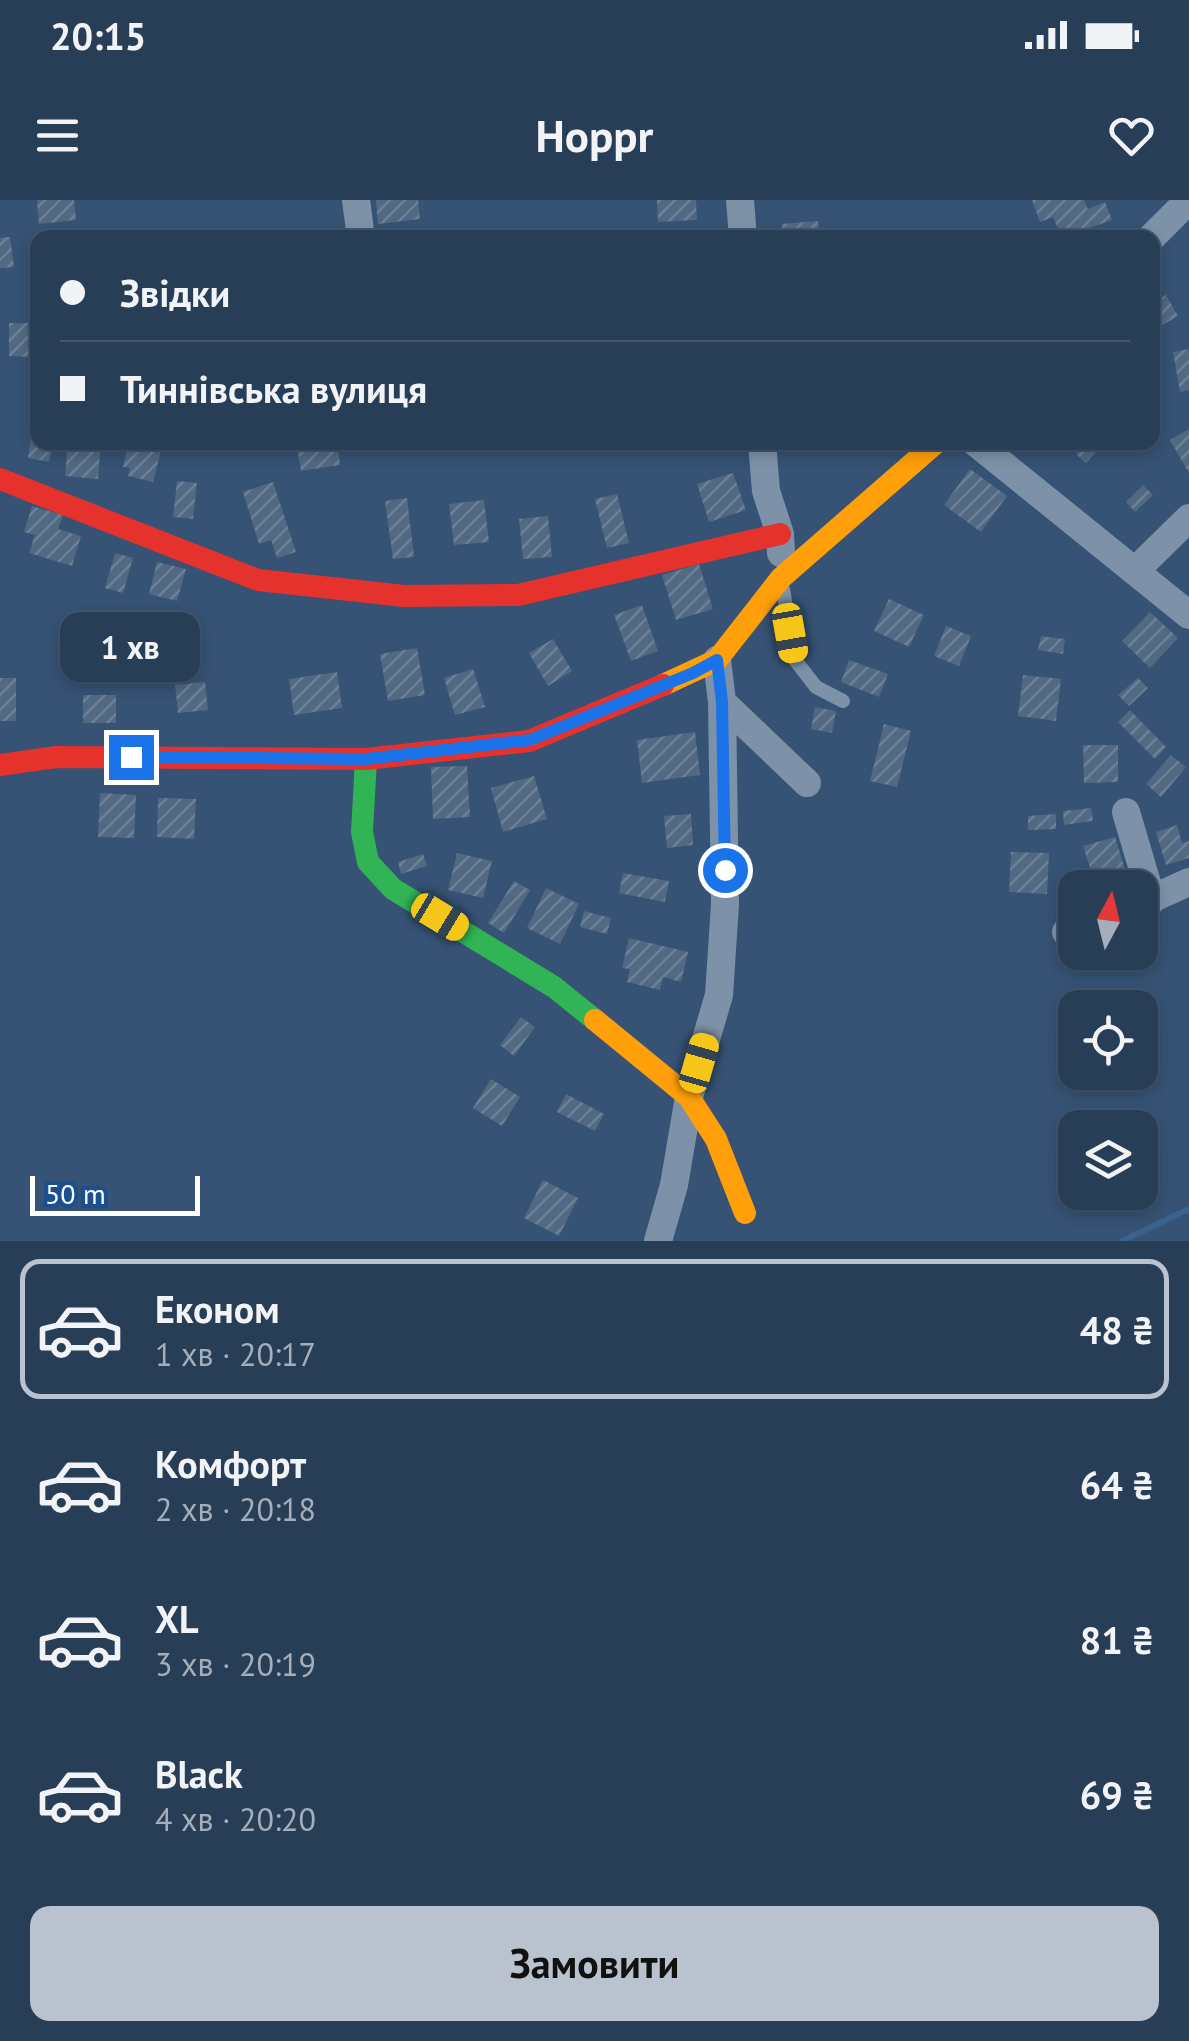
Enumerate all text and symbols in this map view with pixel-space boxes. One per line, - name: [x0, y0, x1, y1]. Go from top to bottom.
- text: 20:15: [50, 11, 146, 60]
- text: Hoppr: [536, 106, 653, 164]
- icon: menu: [30, 108, 85, 163]
- icon: heart: [1104, 108, 1159, 163]
- text: Звідки: [120, 268, 230, 317]
- text: Тиннівська вулиця: [120, 364, 427, 413]
- car: [770, 601, 810, 665]
- callout: 1 хв: [61, 612, 201, 682]
- text: 1 хв: [100, 626, 160, 668]
- route end: [109, 735, 154, 780]
- route start: [703, 848, 748, 893]
- north arrow: [1058, 870, 1158, 970]
- map controls: [1058, 870, 1158, 1210]
- car: [407, 889, 473, 945]
- button: locate: [1058, 990, 1158, 1090]
- car: [676, 1030, 722, 1096]
- button: layers: [1058, 1110, 1158, 1210]
- scale bar: [30, 1171, 200, 1216]
- text: 50 m: [45, 1175, 106, 1212]
- icon: car: [35, 1284, 125, 1374]
- text: Економ: [155, 1284, 279, 1333]
- text: 48 ₴: [1080, 1305, 1154, 1354]
- text: 1 хв · 20:17: [155, 1333, 316, 1375]
- icon: car: [35, 1439, 125, 1529]
- text: Комфорт: [155, 1439, 306, 1488]
- text: 64 ₴: [1080, 1460, 1154, 1509]
- text: 2 хв · 20:18: [155, 1488, 316, 1530]
- icon: car: [35, 1594, 125, 1684]
- text: XL: [155, 1594, 199, 1643]
- text: 81 ₴: [1080, 1615, 1154, 1664]
- text: 3 хв · 20:19: [155, 1643, 316, 1685]
- icon: car: [35, 1749, 125, 1839]
- text: Black: [155, 1749, 243, 1798]
- text: 69 ₴: [1080, 1770, 1154, 1819]
- text: 4 хв · 20:20: [155, 1798, 316, 1840]
- button: Замовити: [30, 1906, 1159, 2021]

